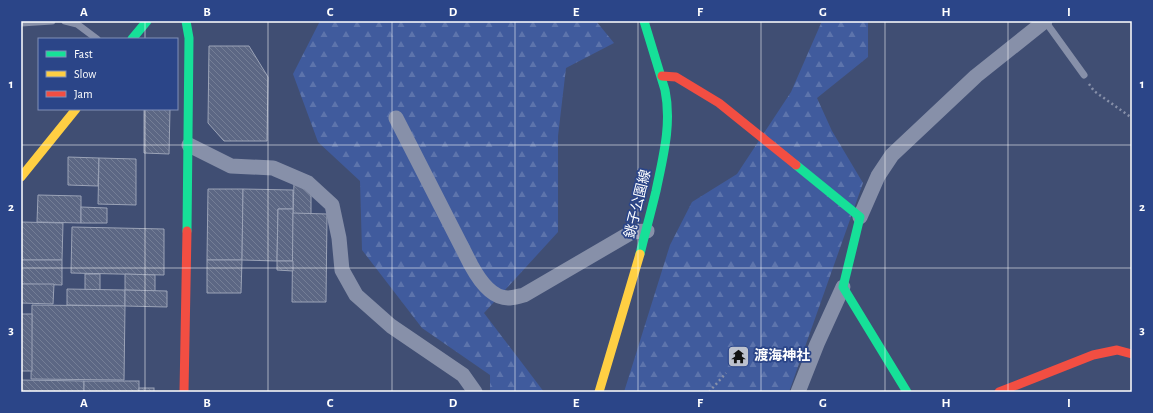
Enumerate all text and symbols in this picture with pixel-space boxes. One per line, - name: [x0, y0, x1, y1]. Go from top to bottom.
- text: A: [80, 6, 88, 19]
- text: B: [203, 6, 211, 19]
- text: C: [327, 6, 334, 19]
- text: D: [449, 6, 458, 19]
- text: E: [573, 6, 580, 19]
- text: F: [697, 6, 704, 19]
- text: G: [819, 6, 827, 19]
- text: H: [941, 6, 951, 19]
- text: I: [1067, 6, 1071, 19]
- legend: [38, 38, 178, 110]
- text: Fast: [74, 48, 93, 60]
- text: Slow: [74, 68, 96, 80]
- text: 1: [9, 78, 13, 91]
- text: 1: [1140, 78, 1144, 91]
- text: Jam: [74, 88, 93, 100]
- street label: 銚子公園線: [622, 168, 653, 240]
- text: 2: [8, 201, 14, 214]
- text: 2: [1139, 201, 1145, 214]
- text: 3: [8, 324, 14, 337]
- text: 3: [1139, 324, 1145, 337]
- temple icon: 渡海神社: [726, 343, 752, 369]
- place label: 渡海神社: [754, 347, 810, 363]
- text: A: [80, 397, 88, 410]
- text: B: [203, 397, 211, 410]
- text: C: [327, 397, 334, 410]
- text: D: [449, 397, 458, 410]
- text: E: [573, 397, 580, 410]
- text: F: [697, 397, 704, 410]
- text: G: [819, 397, 827, 410]
- text: H: [941, 397, 951, 410]
- text: I: [1067, 397, 1071, 410]

